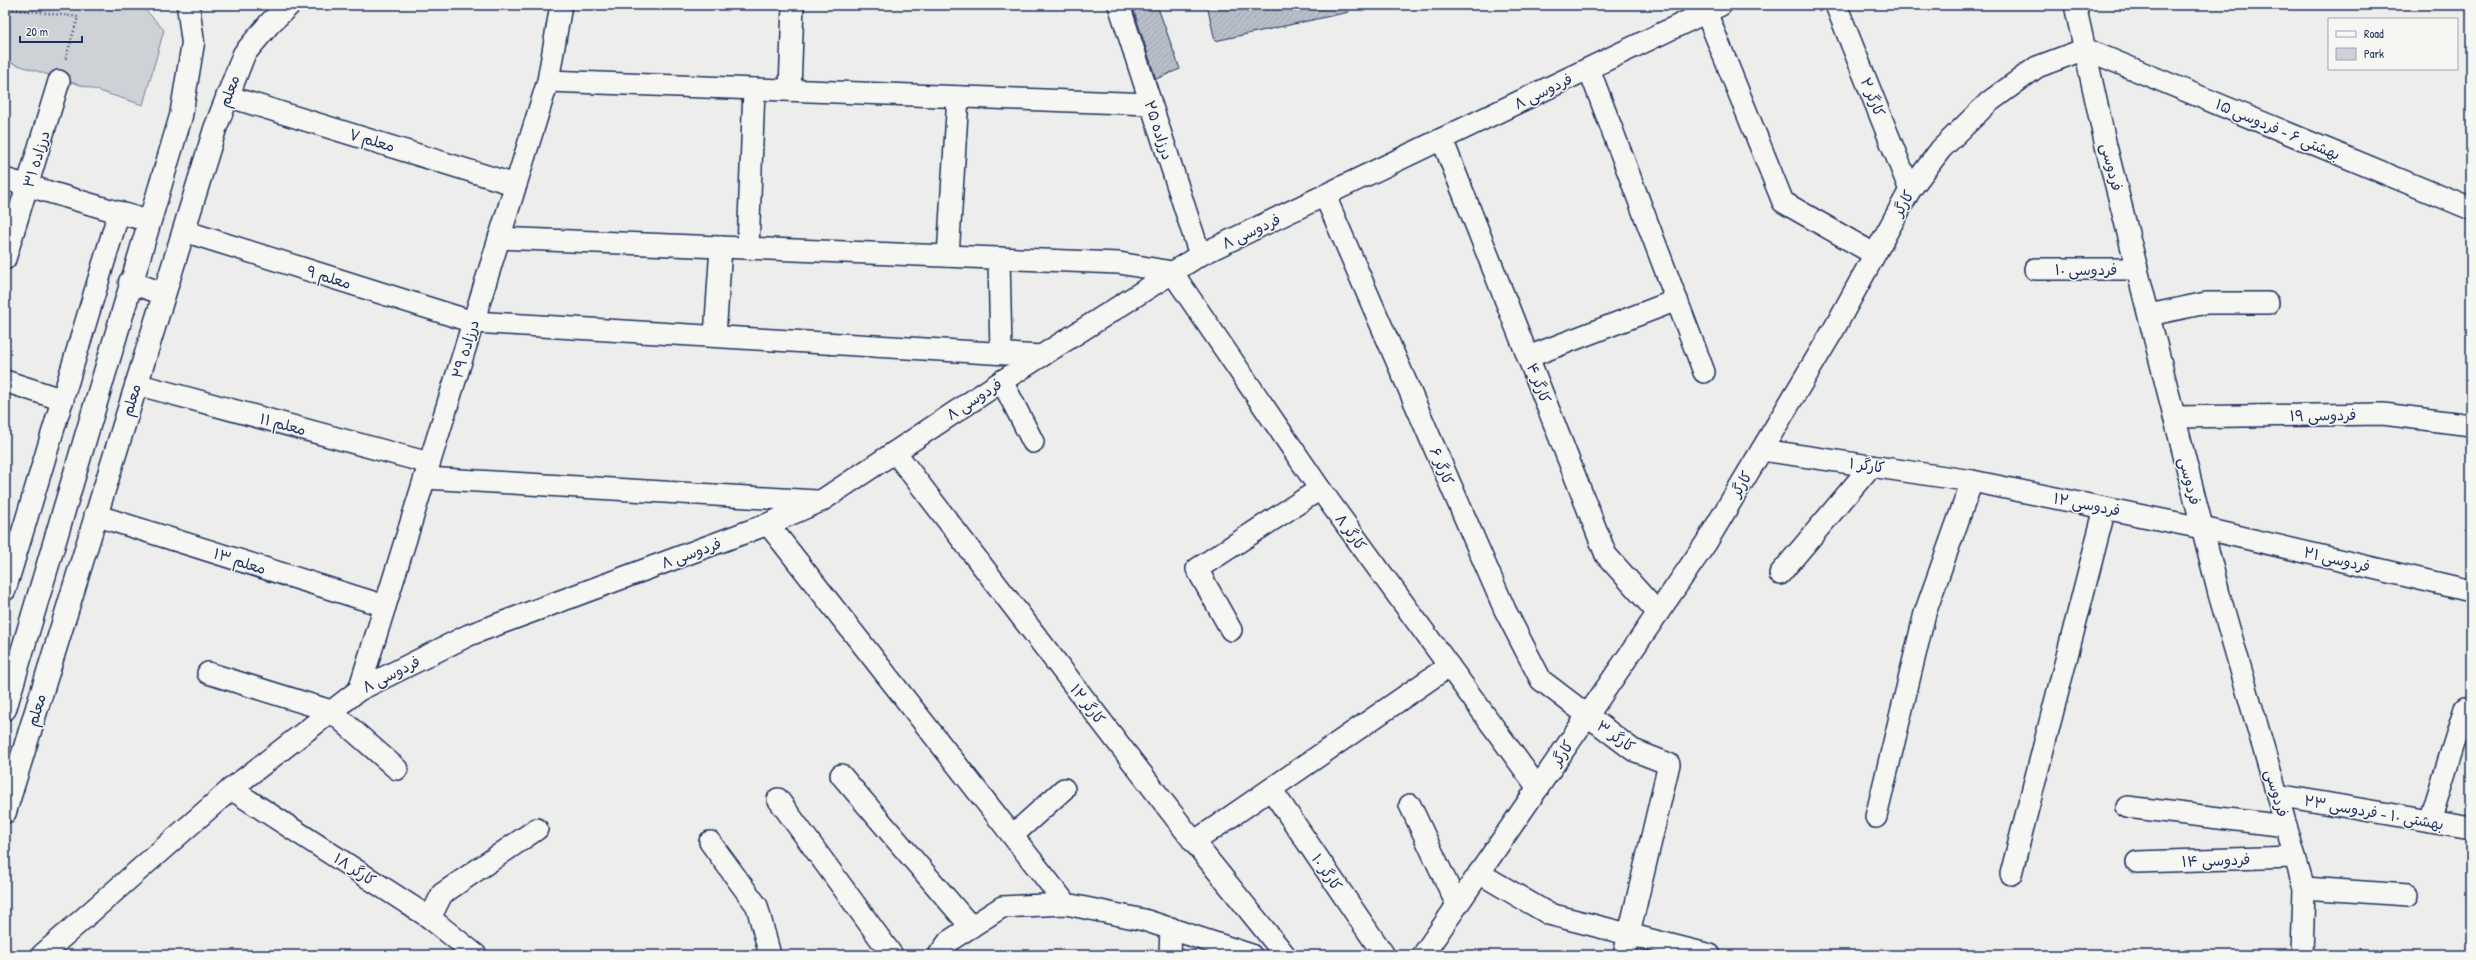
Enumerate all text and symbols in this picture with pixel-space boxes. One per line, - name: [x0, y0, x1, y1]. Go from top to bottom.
- scale bar: [20, 18, 82, 44]
- legend: [2328, 18, 2458, 70]
- text: 20 m: [26, 23, 48, 40]
- text: Road: [2364, 25, 2384, 42]
- text: Park: [2364, 45, 2384, 62]
- street label: فردوسی ۸: [1510, 68, 1576, 114]
- street label: معلم: [213, 72, 247, 111]
- street label: کارگر ۲: [1856, 74, 1890, 120]
- street label: بهشتی ۶ - فردوسی ۱۵: [2212, 93, 2344, 165]
- street label: درزاده ۲۵: [1140, 98, 1178, 162]
- street label: معلم ۷: [346, 123, 398, 159]
- street label: درزاده ۳۱: [17, 128, 55, 190]
- street label: فردوسی: [2096, 141, 2128, 193]
- street label: کارگر: [1886, 186, 1919, 222]
- street label: فردوسی ۸: [1218, 208, 1284, 254]
- street label: فردوسی ۱۰: [2055, 259, 2117, 280]
- street label: معلم ۹: [303, 260, 354, 296]
- street label: درزاده ۲۹: [446, 317, 484, 381]
- street label: کارگر ۴: [1522, 360, 1556, 406]
- street label: فردوسی ۸: [942, 373, 1006, 425]
- street label: معلم: [116, 381, 148, 419]
- street label: فردوسی ۱۹: [2289, 404, 2357, 426]
- street label: معلم ۱۱: [257, 408, 309, 442]
- street label: کارگر ۶: [1425, 444, 1459, 488]
- street label: کارگر ۱: [1848, 452, 1886, 478]
- street label: فردوسی: [2174, 455, 2206, 507]
- street label: کارگر: [1724, 467, 1757, 503]
- street label: فردوسی ۱۲: [2052, 487, 2122, 521]
- street label: کارگر ۸: [1331, 509, 1371, 555]
- street label: فردوسی ۸: [658, 532, 724, 574]
- street label: فردوسی ۲۱: [2302, 541, 2372, 577]
- street label: معلم ۱۳: [210, 543, 269, 581]
- street label: فردوسی ۸: [358, 650, 424, 698]
- street label: کارگر ۱۲: [1066, 679, 1110, 729]
- street label: معلم: [21, 691, 53, 729]
- street label: کارگر ۳: [1593, 715, 1639, 757]
- street label: کارگر: [1545, 736, 1578, 772]
- street label: فردوسی: [2260, 767, 2294, 819]
- street label: بهشتی ۱۰ - فردوسی ۲۳: [2302, 789, 2446, 835]
- street label: کارگر ۱۸: [330, 848, 380, 890]
- street label: فردوسی ۱۴: [2181, 848, 2251, 872]
- street label: کارگر ۱۰: [1307, 849, 1347, 895]

